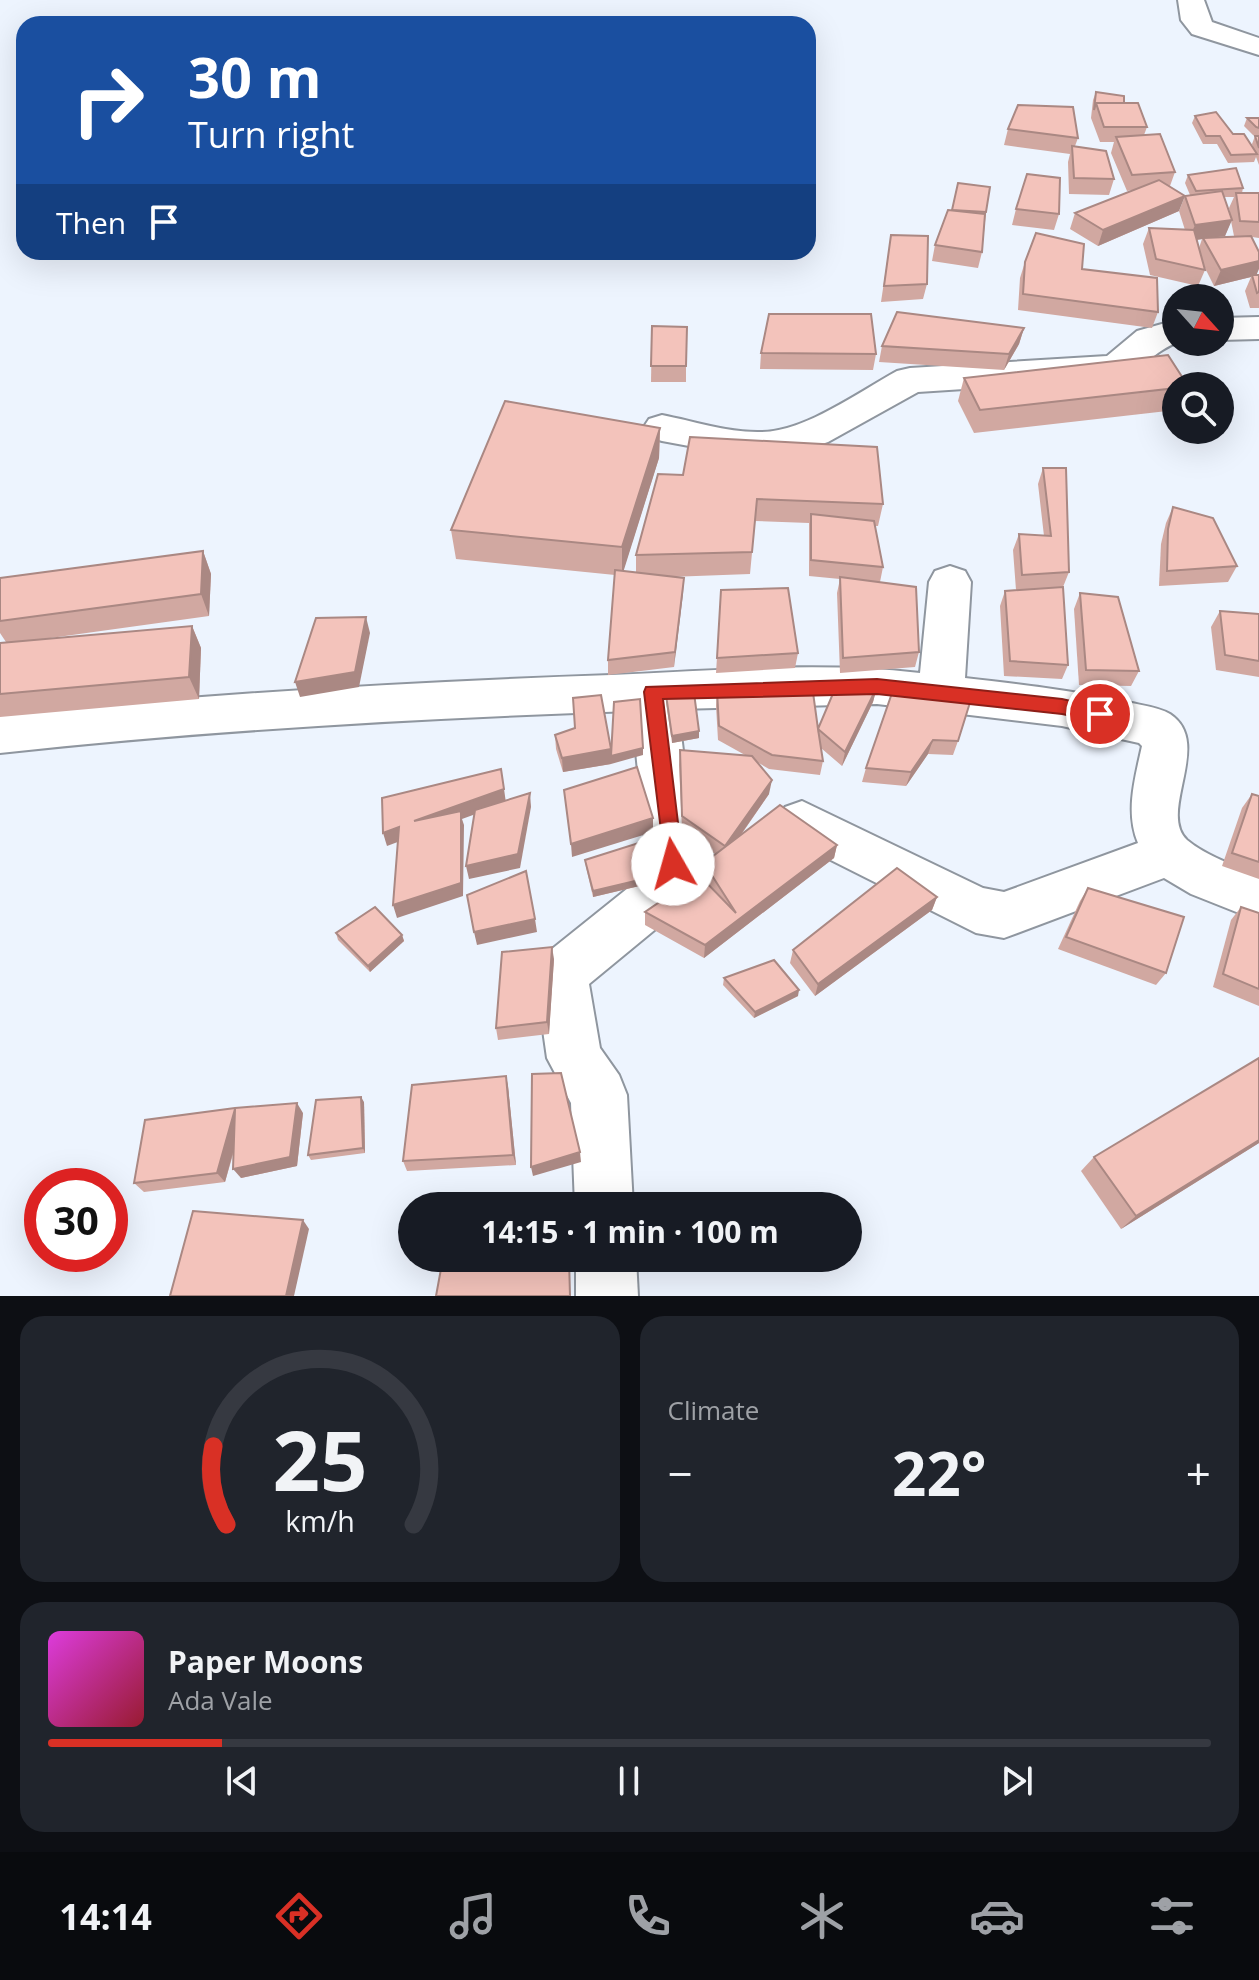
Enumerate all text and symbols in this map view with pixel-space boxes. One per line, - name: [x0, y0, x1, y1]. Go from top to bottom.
- text: 30 m: [188, 38, 322, 114]
- icon: right: [56, 48, 160, 152]
- text: Turn right: [188, 110, 354, 159]
- icon: arrive: [142, 200, 186, 244]
- text: Then: [56, 202, 126, 243]
- north arrow: [1162, 284, 1234, 356]
- map controls: [1162, 284, 1234, 444]
- button: search: [1162, 372, 1234, 444]
- pin: [1066, 680, 1134, 748]
- icon: arrive: [1078, 692, 1122, 736]
- position arrow: [631, 822, 715, 906]
- speed limit sign: 30: [24, 1168, 128, 1272]
- text: 14:15 · 1 min · 100 m: [481, 1211, 779, 1252]
- text: Climate: [668, 1392, 759, 1428]
- text: 25: [272, 1402, 367, 1515]
- text: 22°: [892, 1432, 986, 1514]
- text: −: [668, 1443, 693, 1503]
- text: +: [1186, 1443, 1211, 1503]
- text: km/h: [285, 1501, 354, 1540]
- text: Paper Moons: [168, 1641, 363, 1682]
- text: Ada Vale: [168, 1682, 273, 1718]
- icon: previous: [220, 1759, 264, 1803]
- icon: pause: [607, 1759, 651, 1803]
- icon: next: [995, 1759, 1039, 1803]
- icon: directions: [271, 1888, 327, 1944]
- icon: music: [445, 1888, 501, 1944]
- icon: phone: [620, 1888, 676, 1944]
- icon: climate: [794, 1888, 850, 1944]
- icon: car: [969, 1888, 1025, 1944]
- icon: filters: [1144, 1888, 1200, 1944]
- text: 14:14: [59, 1892, 152, 1941]

